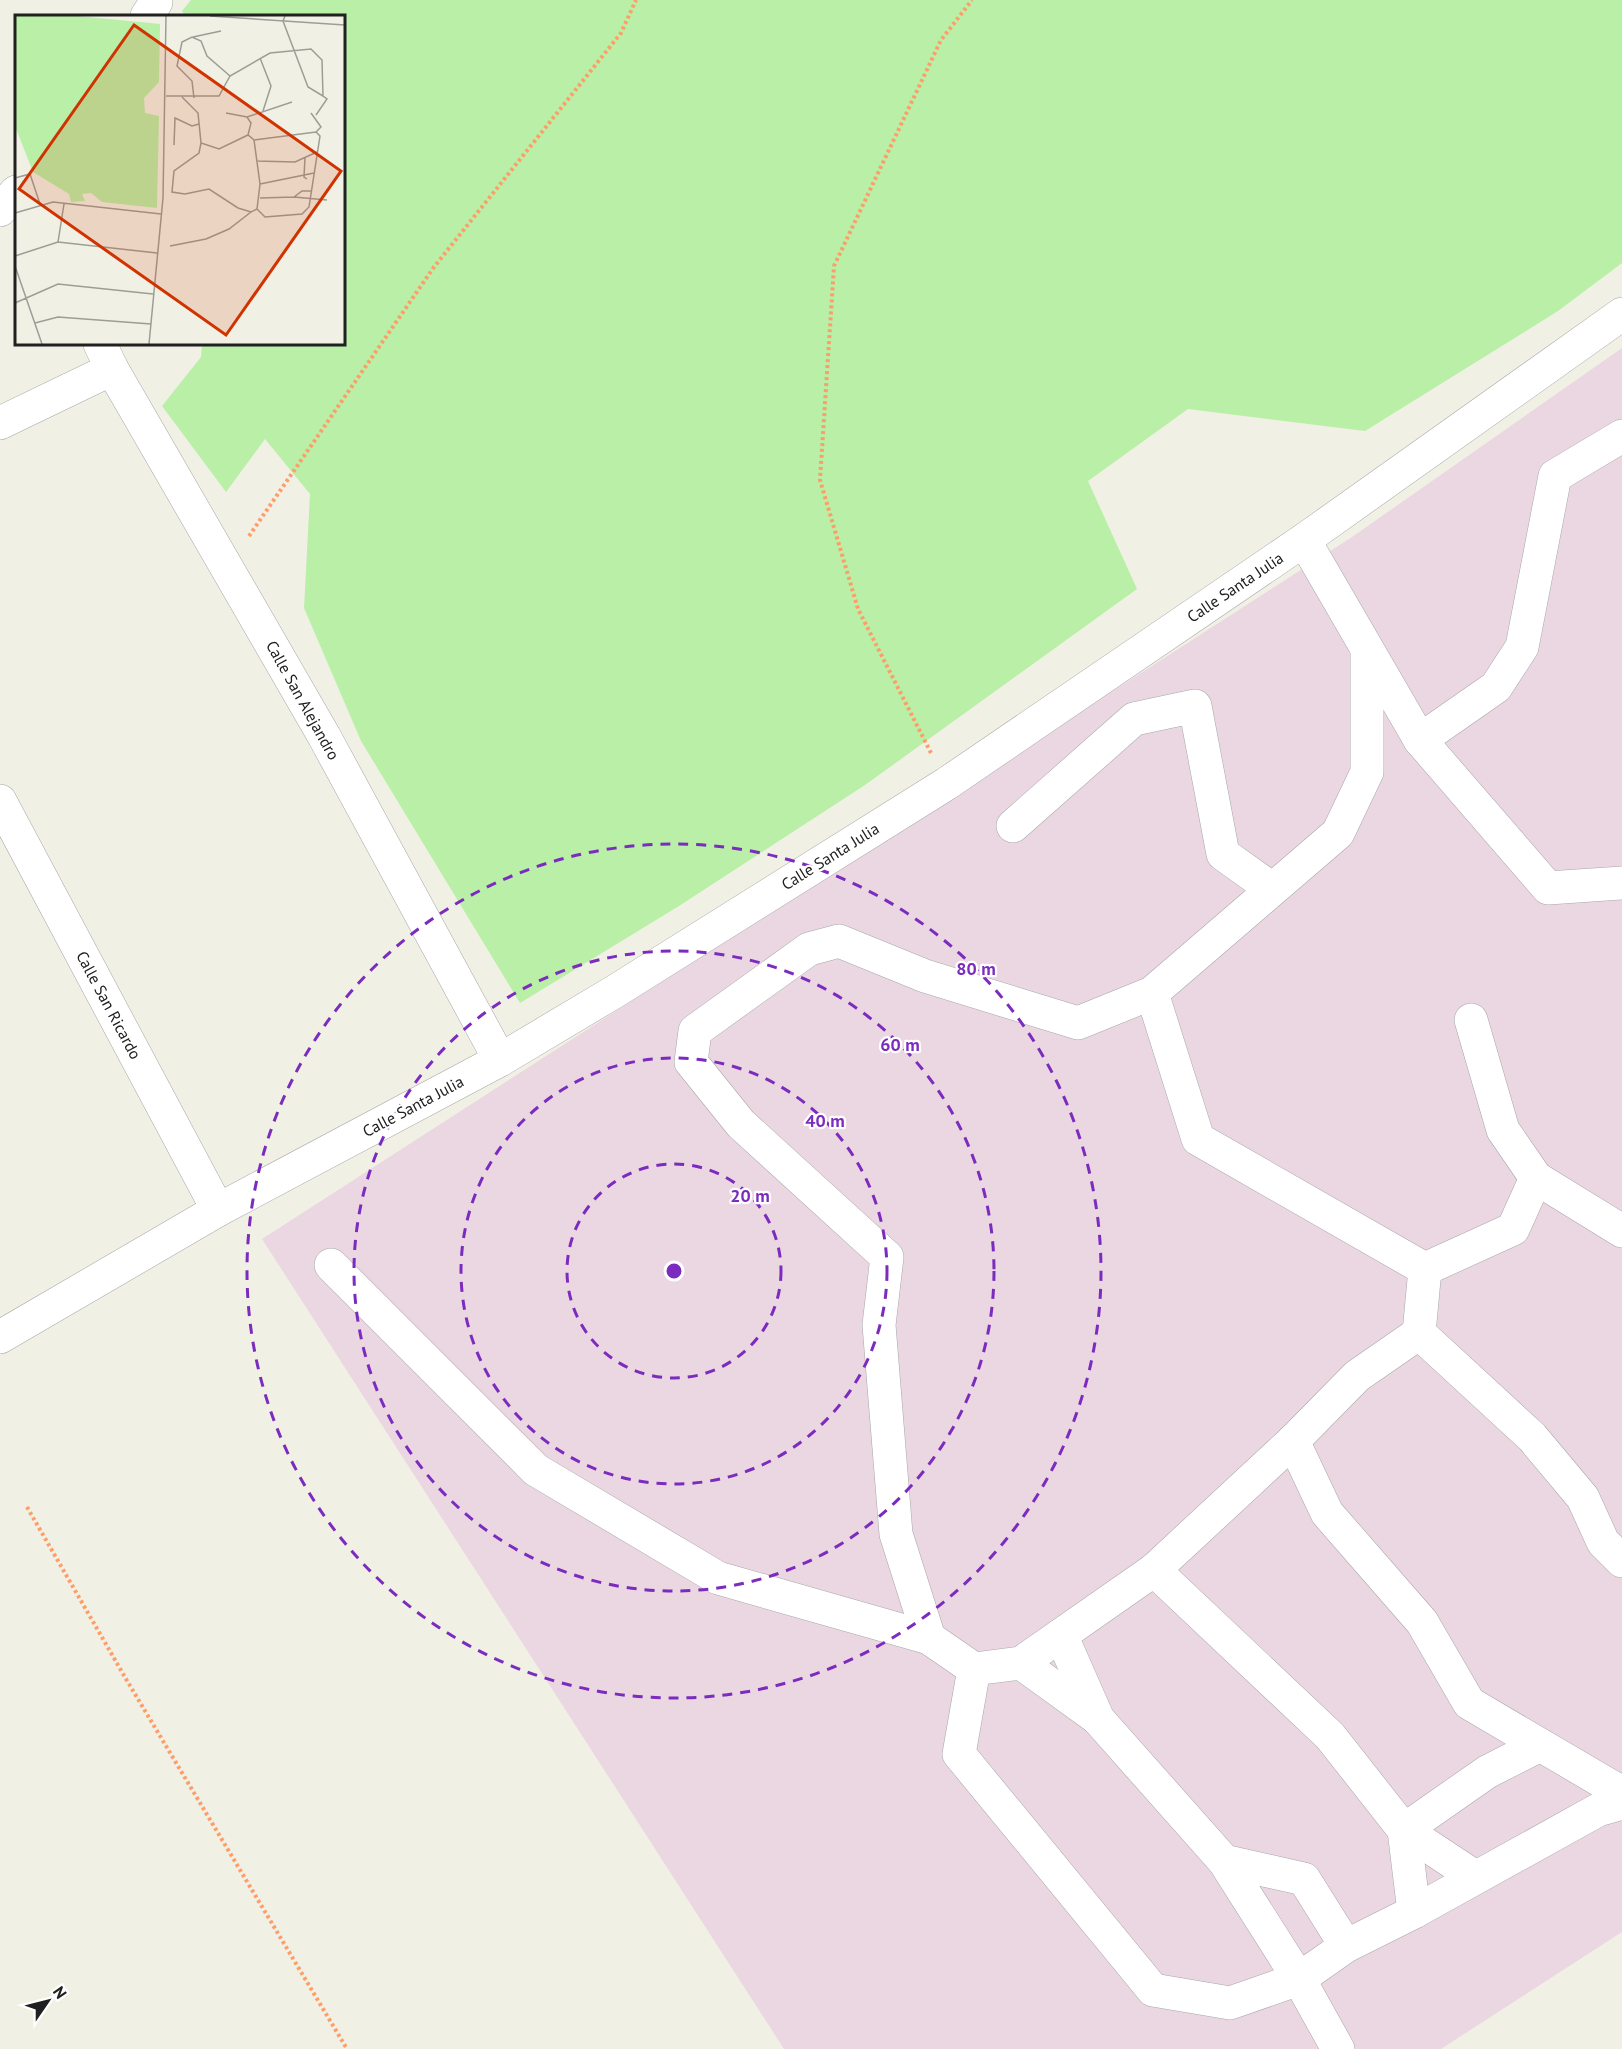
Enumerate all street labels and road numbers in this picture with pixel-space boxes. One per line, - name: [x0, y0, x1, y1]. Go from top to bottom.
- street label: Calle Santa Julia: [1183, 548, 1287, 626]
- street label: Calle San Alejandro: [262, 637, 344, 763]
- street label: Calle Santa Julia: [777, 818, 883, 894]
- street label: Calle San Ricardo: [72, 948, 146, 1062]
- street label: Calle Santa Julia: [359, 1071, 467, 1141]

